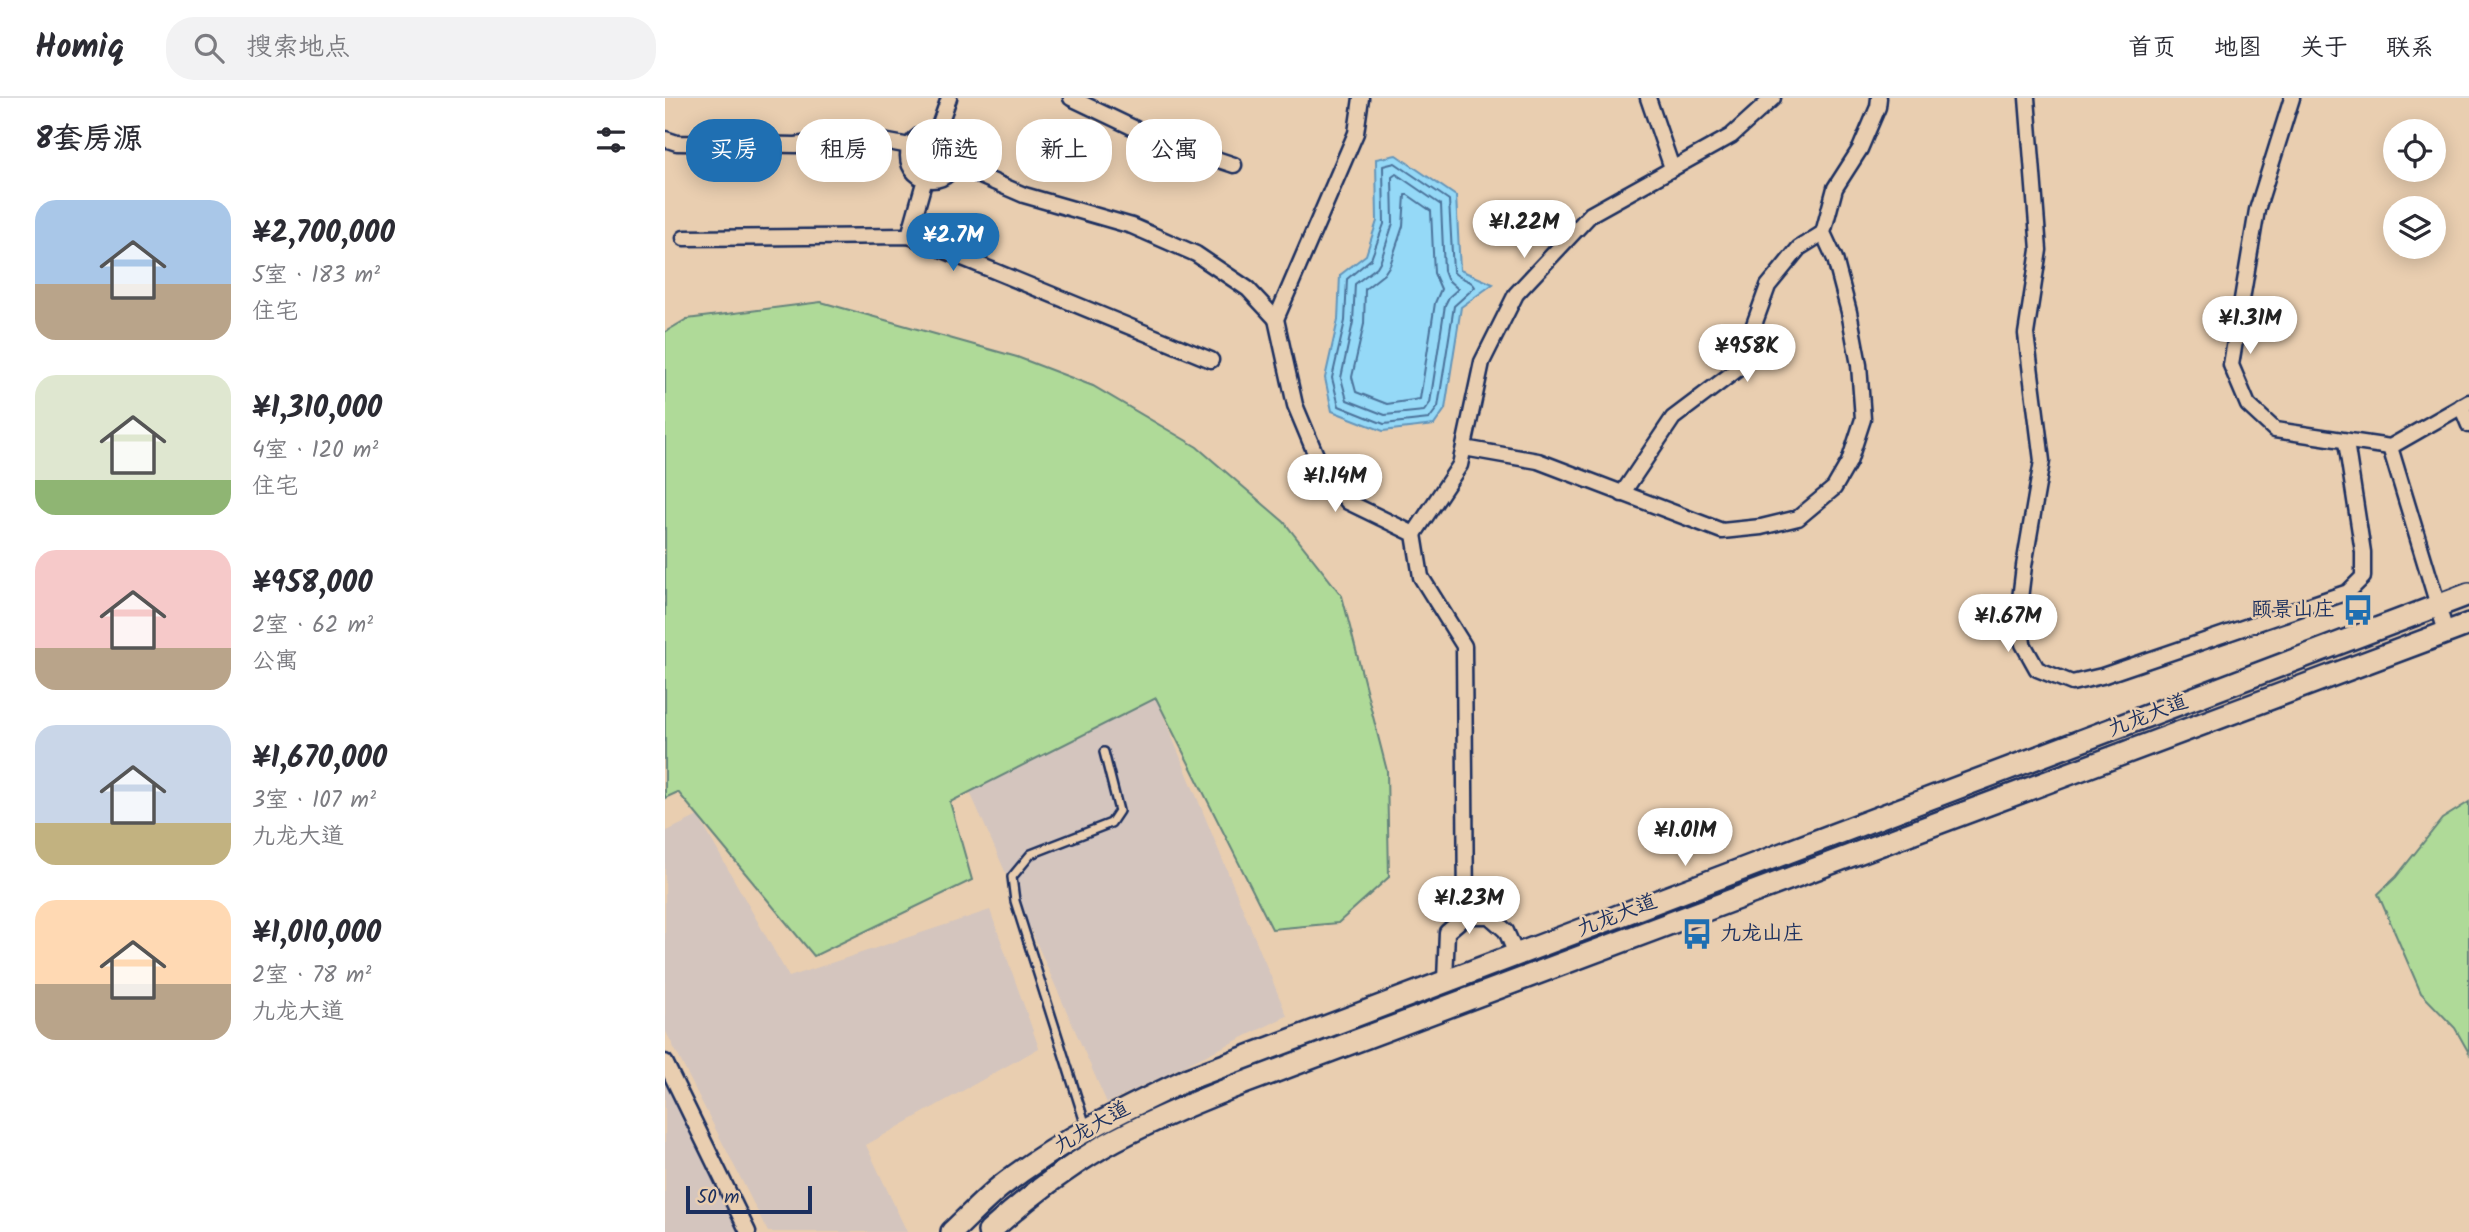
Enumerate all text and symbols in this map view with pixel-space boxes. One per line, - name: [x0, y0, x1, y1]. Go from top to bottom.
- search box: [166, 17, 656, 80]
- text: Homiq: [35, 22, 124, 75]
- text: 搜索地点: [246, 27, 350, 69]
- icon: search: [190, 29, 228, 67]
- text: 首页: [2128, 29, 2176, 68]
- text: 地图: [2214, 29, 2262, 68]
- text: 关于: [2300, 29, 2348, 68]
- text: 联系: [2386, 29, 2434, 68]
- text: 8套房源: [35, 116, 143, 164]
- chip: 买房: [686, 119, 782, 182]
- chip: 租房: [796, 119, 892, 182]
- chip: 筛选: [906, 119, 1002, 182]
- chip: 新上: [1016, 119, 1112, 182]
- chip: 公寓: [1126, 119, 1222, 182]
- map controls: [2383, 119, 2446, 259]
- button: locate: [2383, 119, 2446, 182]
- icon: filters: [592, 121, 630, 159]
- button: layers: [2383, 196, 2446, 259]
- pin: ¥1.22M: [1467, 200, 1581, 260]
- text: ¥1.22M: [1489, 205, 1559, 241]
- text: ¥2,700,000: [252, 210, 395, 258]
- pin: ¥2.7M: [904, 214, 1002, 273]
- text: ¥2.7M: [922, 218, 984, 254]
- icon: home: [91, 228, 175, 312]
- text: 5室 · 183 m²: [252, 258, 380, 294]
- text: 住宅: [252, 294, 298, 330]
- pin: ¥1.31M: [2193, 296, 2307, 356]
- text: ¥1.31M: [2218, 301, 2282, 337]
- pin: ¥958K: [1698, 324, 1796, 384]
- text: ¥958K: [1715, 329, 1779, 365]
- text: ¥1,310,000: [252, 385, 382, 433]
- icon: home: [91, 403, 175, 487]
- text: 4室 · 120 m²: [252, 433, 378, 469]
- pin: ¥1.14M: [1278, 454, 1392, 514]
- text: ¥1.14M: [1303, 459, 1367, 495]
- text: 住宅: [252, 469, 298, 505]
- text: ¥958,000: [252, 560, 373, 608]
- icon: home: [91, 578, 175, 662]
- bus stop icon: 颐景山庄: [2341, 593, 2375, 627]
- pin: ¥1.67M: [1951, 594, 2065, 654]
- place label: 颐景山庄: [2251, 594, 2335, 627]
- text: ¥1.67M: [1974, 599, 2042, 635]
- text: 2室 · 62 m²: [252, 608, 373, 644]
- text: 公寓: [252, 644, 298, 680]
- street label: 九龙大道: [2103, 686, 2193, 746]
- text: ¥1,670,000: [252, 735, 387, 783]
- icon: home: [91, 753, 175, 837]
- text: 3室 · 107 m²: [252, 783, 376, 819]
- pin: ¥1.01M: [1628, 808, 1742, 868]
- text: ¥1.01M: [1654, 813, 1716, 849]
- text: 九龙大道: [252, 819, 344, 855]
- pin: ¥1.23M: [1412, 876, 1526, 936]
- text: ¥1.23M: [1434, 881, 1504, 917]
- street label: 九龙大道: [1572, 886, 1662, 946]
- text: ¥1,010,000: [252, 910, 381, 958]
- bus stop icon: 九龙山庄: [1680, 917, 1714, 951]
- place label: 九龙山庄: [1720, 918, 1804, 951]
- icon: home: [91, 928, 175, 1012]
- text: 2室 · 78 m²: [252, 958, 371, 994]
- text: 九龙大道: [252, 994, 344, 1030]
- street label: 九龙大道: [1047, 1093, 1137, 1163]
- scale bar: [686, 1183, 812, 1215]
- text: 50 m: [697, 1183, 739, 1213]

